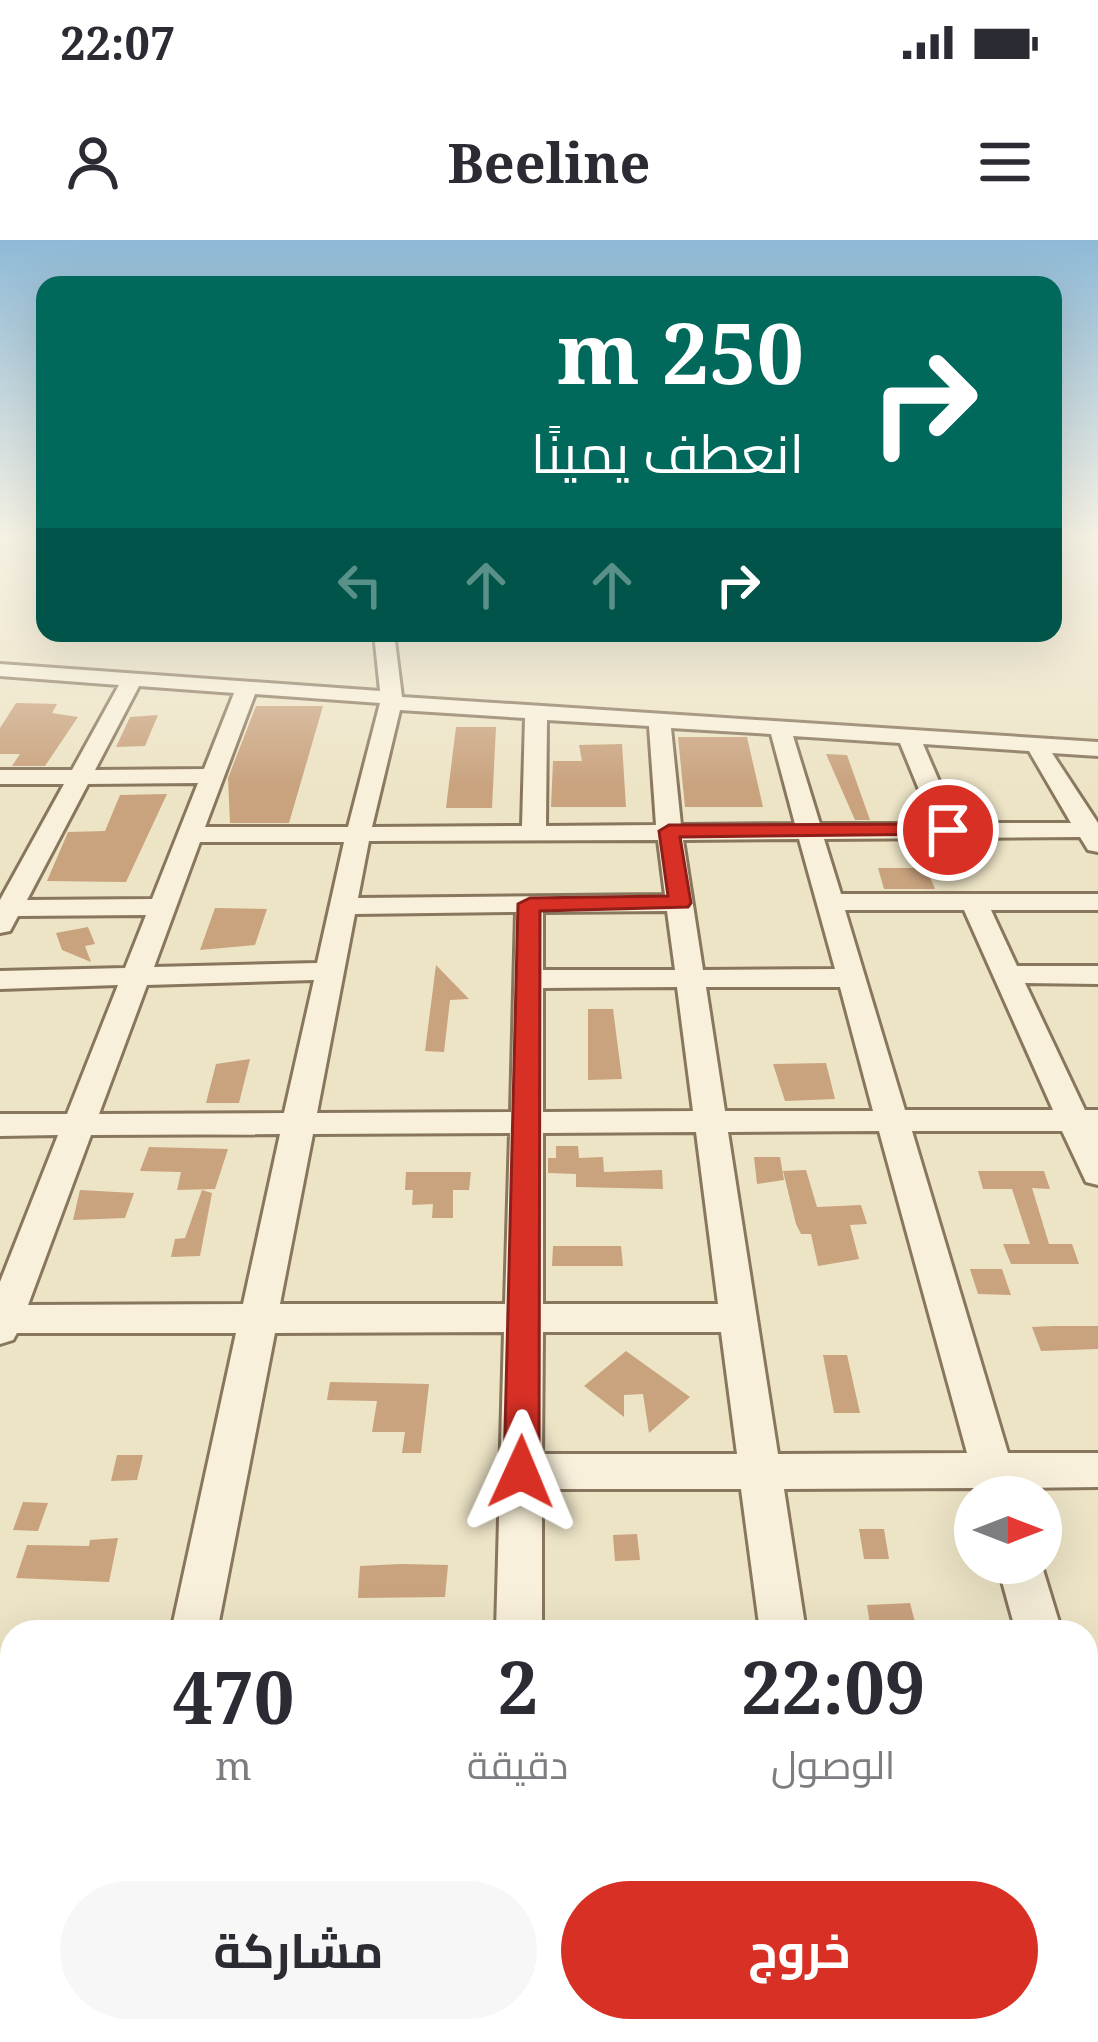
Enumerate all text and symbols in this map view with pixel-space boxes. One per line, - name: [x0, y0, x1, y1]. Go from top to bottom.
- text: 22:07: [60, 12, 175, 73]
- text: Beeline: [448, 125, 651, 199]
- icon: person: [60, 129, 126, 195]
- icon: menu: [972, 129, 1038, 195]
- text: 250 m: [557, 294, 804, 409]
- icon: right: [846, 324, 1002, 480]
- text: انعطف يمينًا: [531, 415, 804, 489]
- icon: left: [327, 552, 393, 618]
- icon: ahead: [453, 552, 519, 618]
- icon: ahead: [579, 552, 645, 618]
- icon: right: [705, 552, 771, 618]
- pin: [897, 779, 999, 881]
- icon: arrive: [915, 797, 981, 863]
- position arrow: [458, 1409, 584, 1535]
- north arrow: [954, 1476, 1062, 1584]
- map controls: [954, 1476, 1062, 1584]
- text: 2: [497, 1637, 538, 1735]
- text: 22:09: [741, 1637, 926, 1735]
- text: 470: [172, 1647, 295, 1745]
- text: دقيقة: [467, 1737, 568, 1790]
- text: الوصول: [771, 1737, 895, 1790]
- text: m: [215, 1738, 252, 1791]
- button: مشاركة: [60, 1881, 537, 2019]
- button: خروج: [561, 1881, 1038, 2019]

